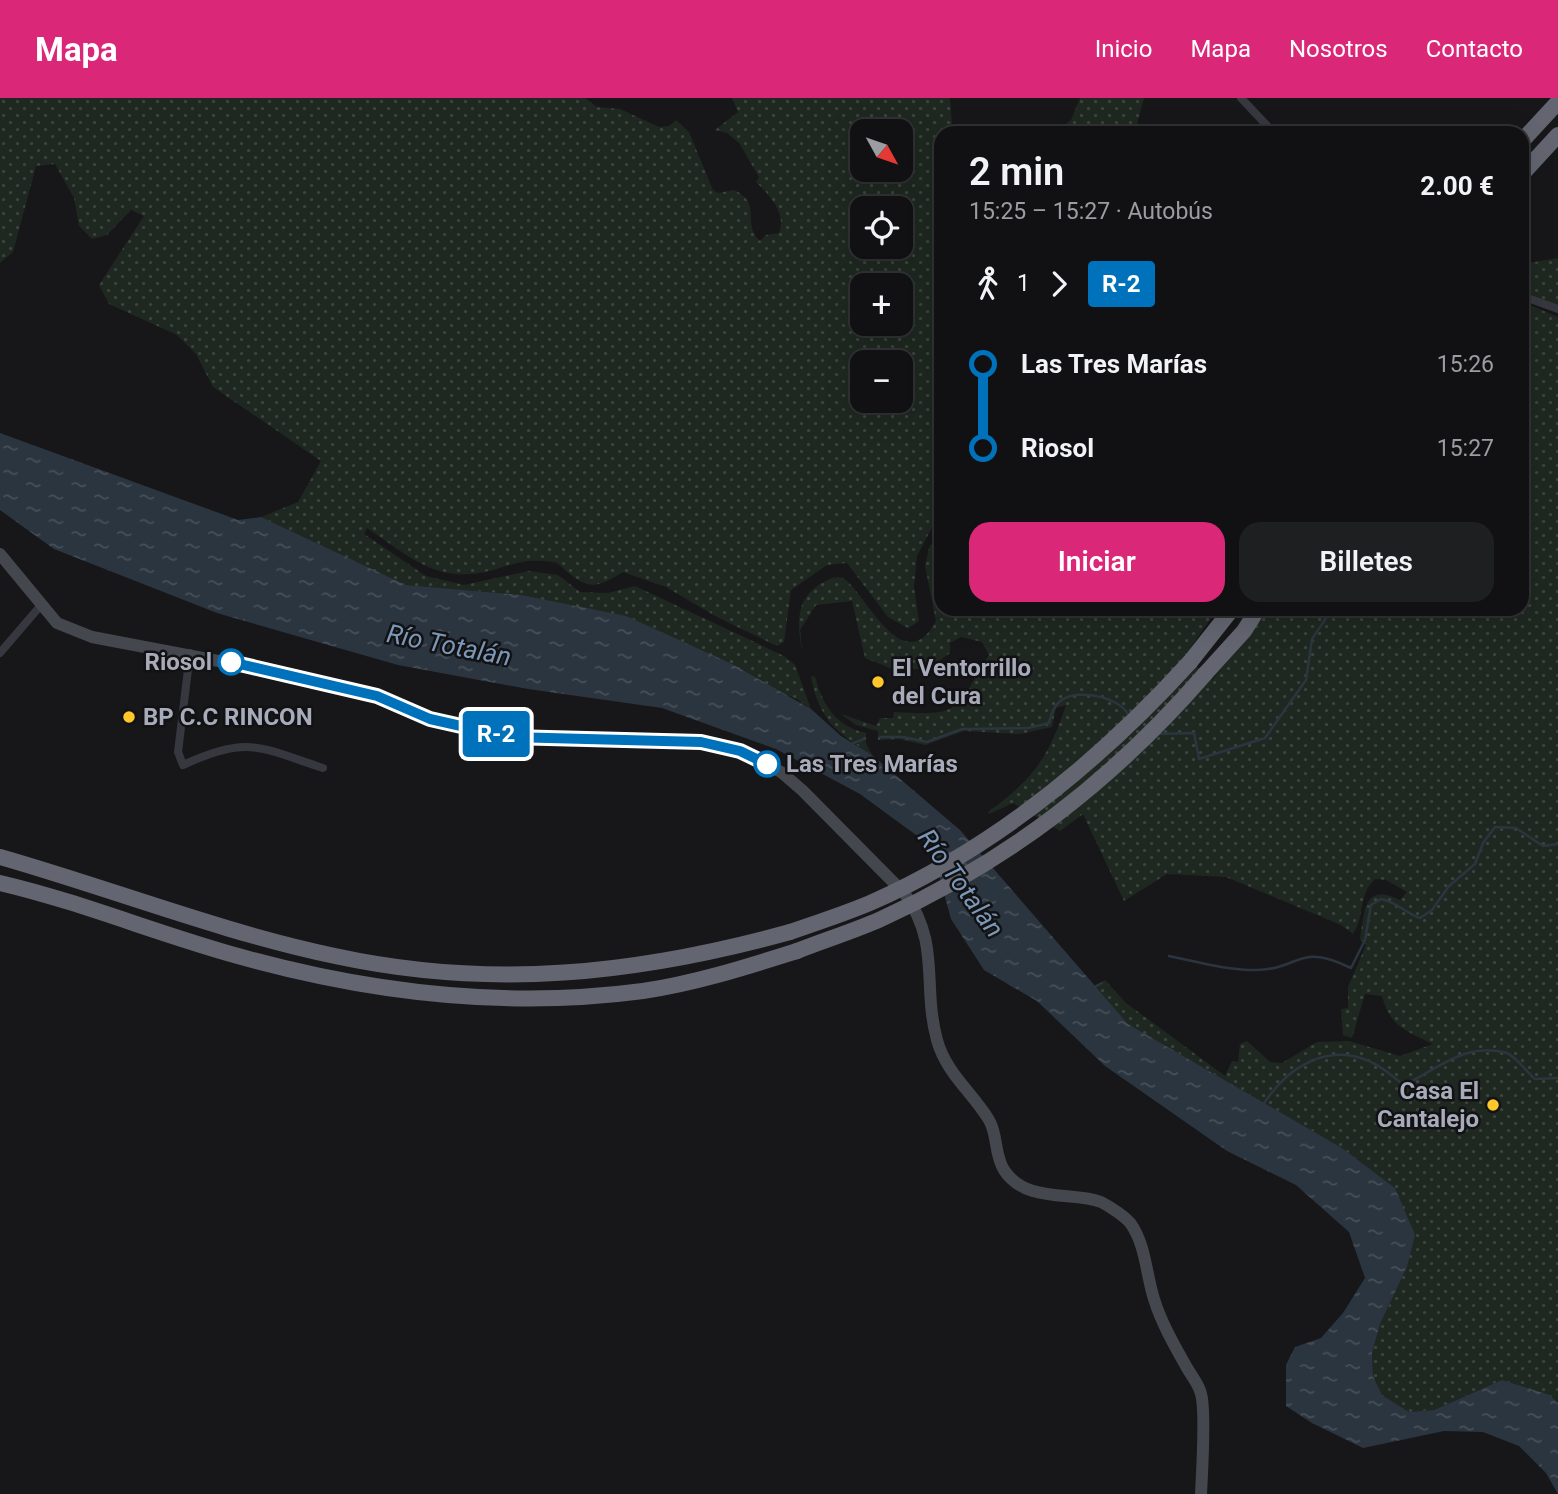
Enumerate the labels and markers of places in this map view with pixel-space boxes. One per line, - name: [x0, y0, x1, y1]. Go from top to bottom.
- place label: Riosol: [145, 648, 212, 676]
- marker: Riosol: [218, 649, 244, 675]
- place label: El Ventorrillo del Cura: [892, 654, 1031, 710]
- marker: El Ventorrillo del Cura: [870, 674, 886, 690]
- place label: BP C.C RINCON: [143, 703, 313, 731]
- marker: BP C.C RINCON: [121, 709, 137, 725]
- place label: Las Tres Marías: [786, 750, 958, 778]
- marker: Las Tres Marías: [754, 751, 780, 777]
- place label: Casa El Cantalejo: [1377, 1077, 1479, 1133]
- marker: Casa El Cantalejo: [1485, 1097, 1501, 1113]

